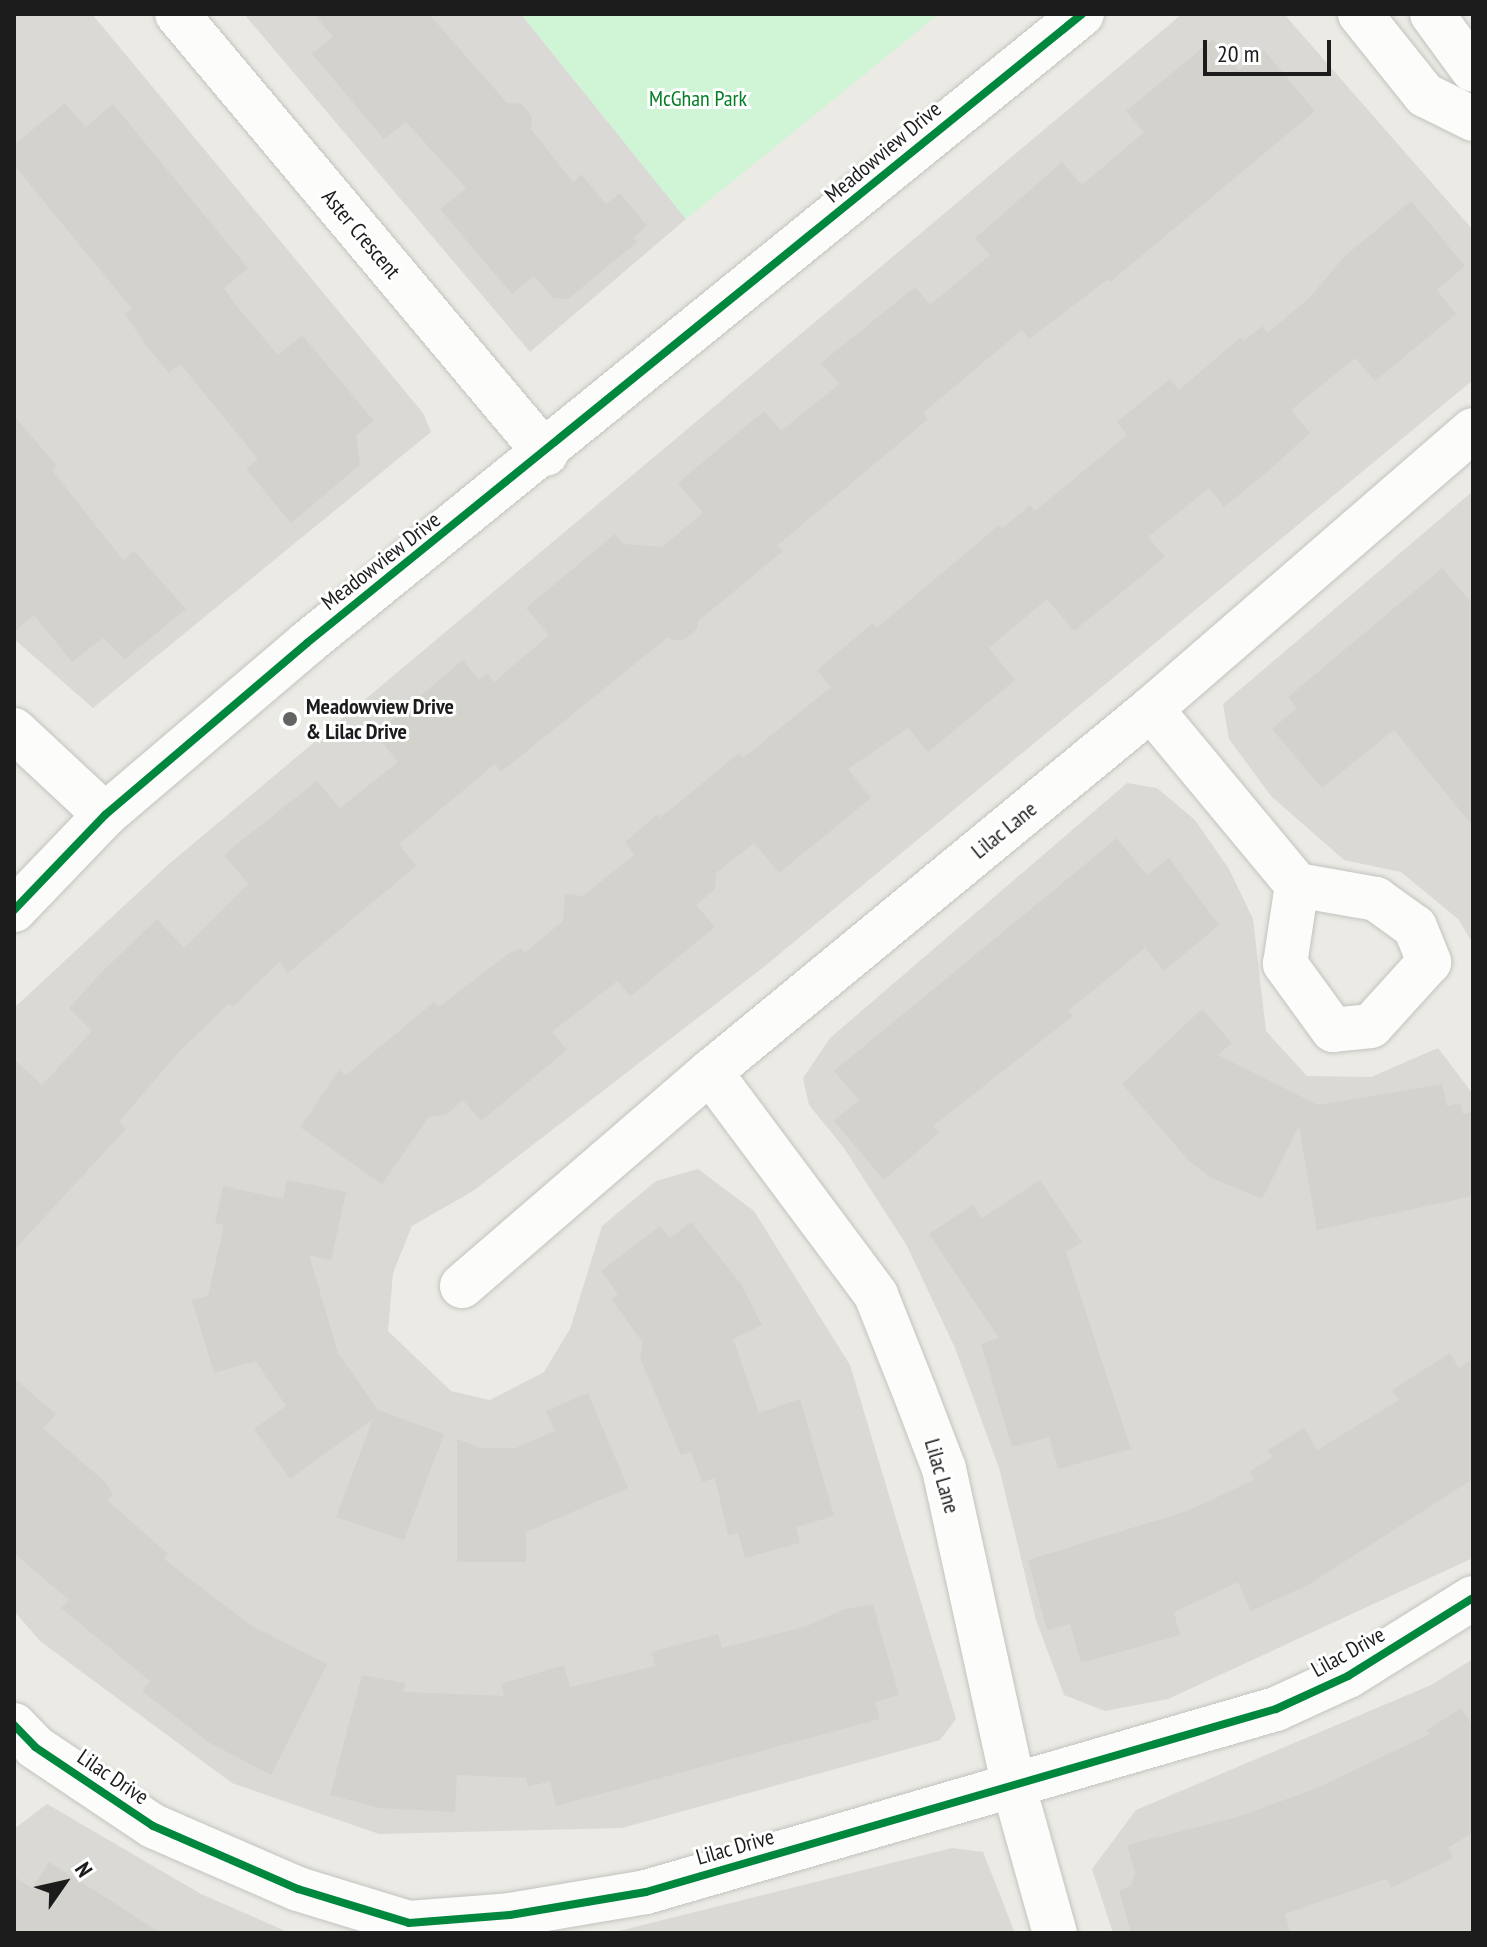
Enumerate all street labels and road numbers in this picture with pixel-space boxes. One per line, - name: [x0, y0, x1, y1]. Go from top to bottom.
- street label: Meadowview Drive: [819, 96, 947, 208]
- street label: Aster Crescent: [316, 184, 406, 284]
- street label: Meadowview Drive: [316, 506, 446, 616]
- street label: Lilac Lane: [966, 796, 1042, 864]
- street label: Lilac Lane: [919, 1436, 965, 1516]
- street label: Lilac Drive: [1306, 1621, 1390, 1683]
- street label: Lilac Drive: [72, 1744, 154, 1810]
- street label: Lilac Drive: [693, 1823, 777, 1871]

